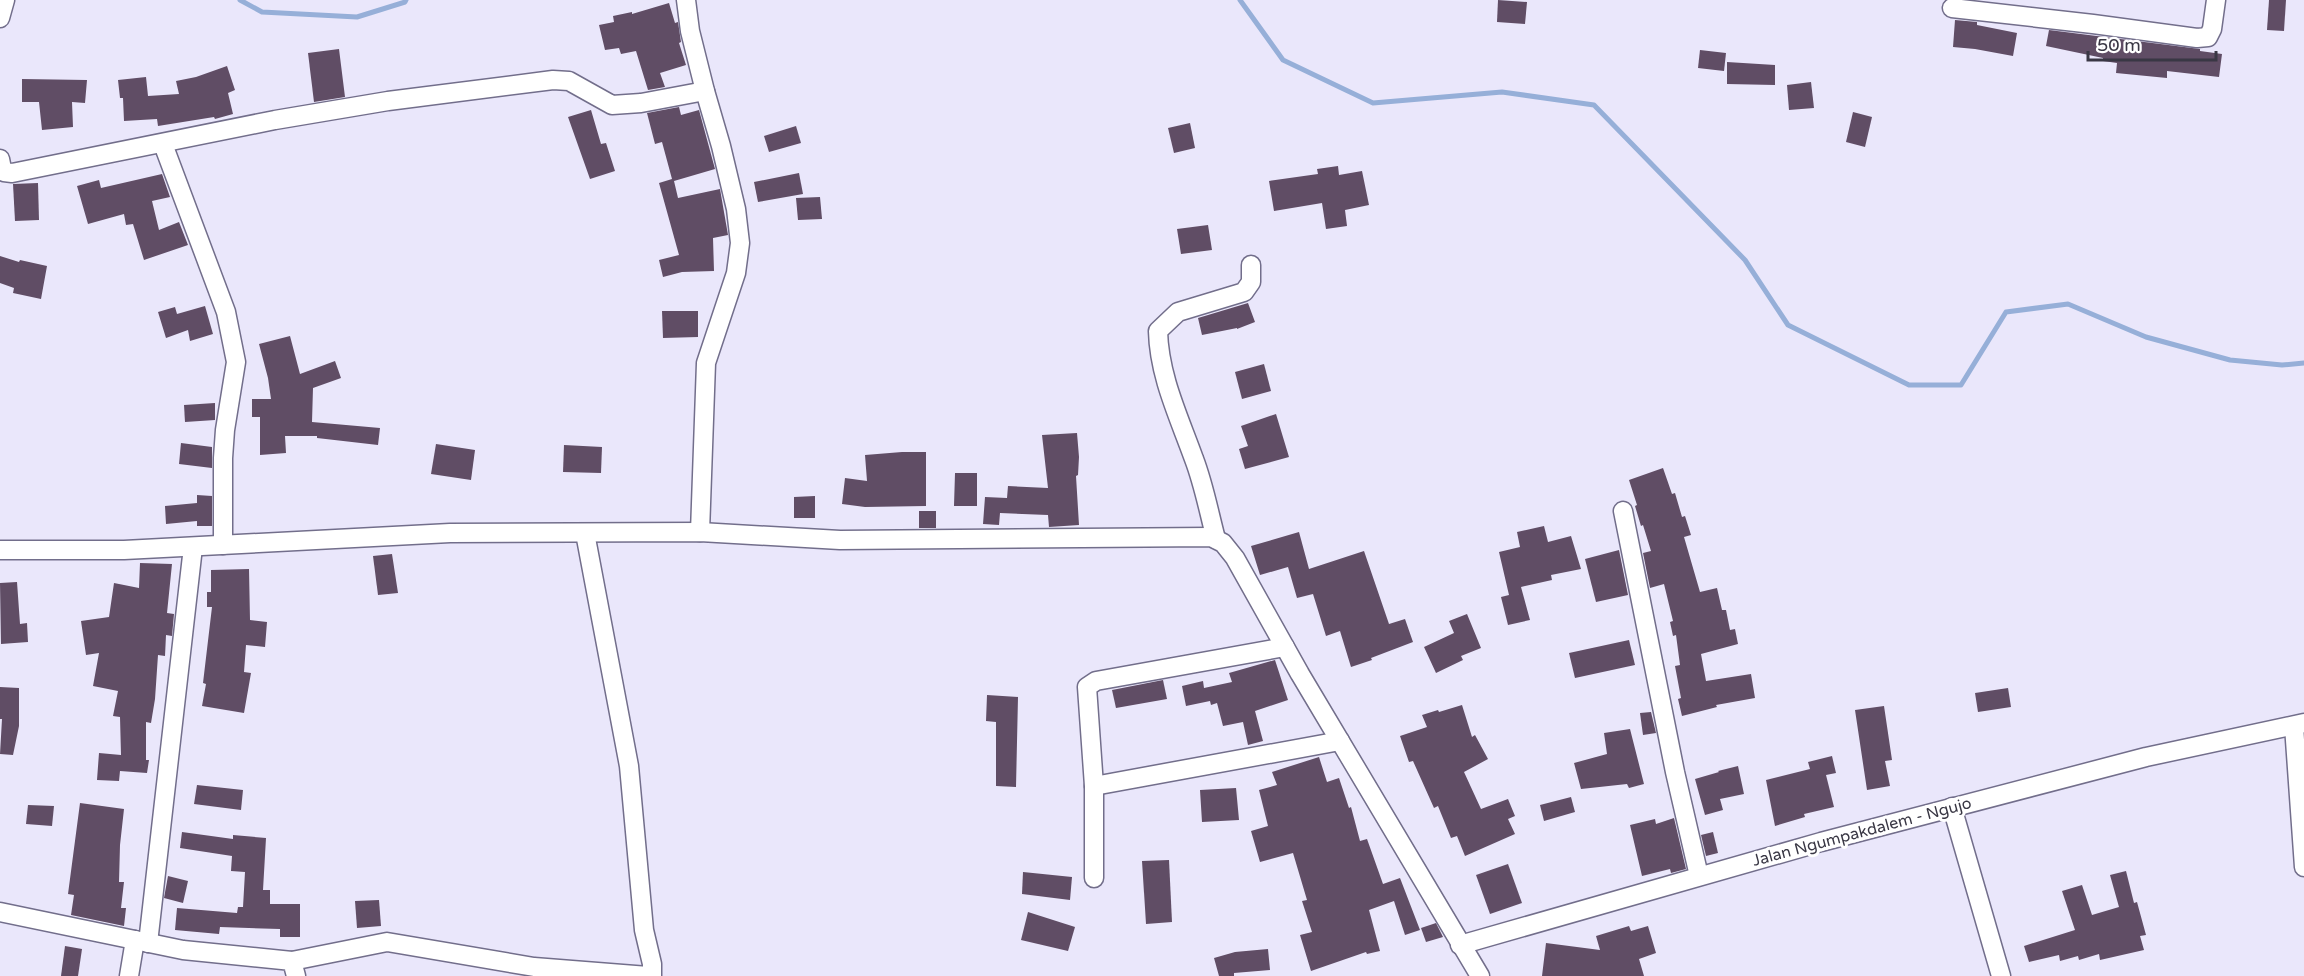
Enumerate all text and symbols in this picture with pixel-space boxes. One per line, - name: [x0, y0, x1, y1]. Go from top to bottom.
- scale bar: [2088, 24, 2216, 62]
- text: 50 m: [2097, 34, 2141, 56]
- street label: Jalan Ngumpakdalem - Ngujo: [1750, 793, 1974, 871]

